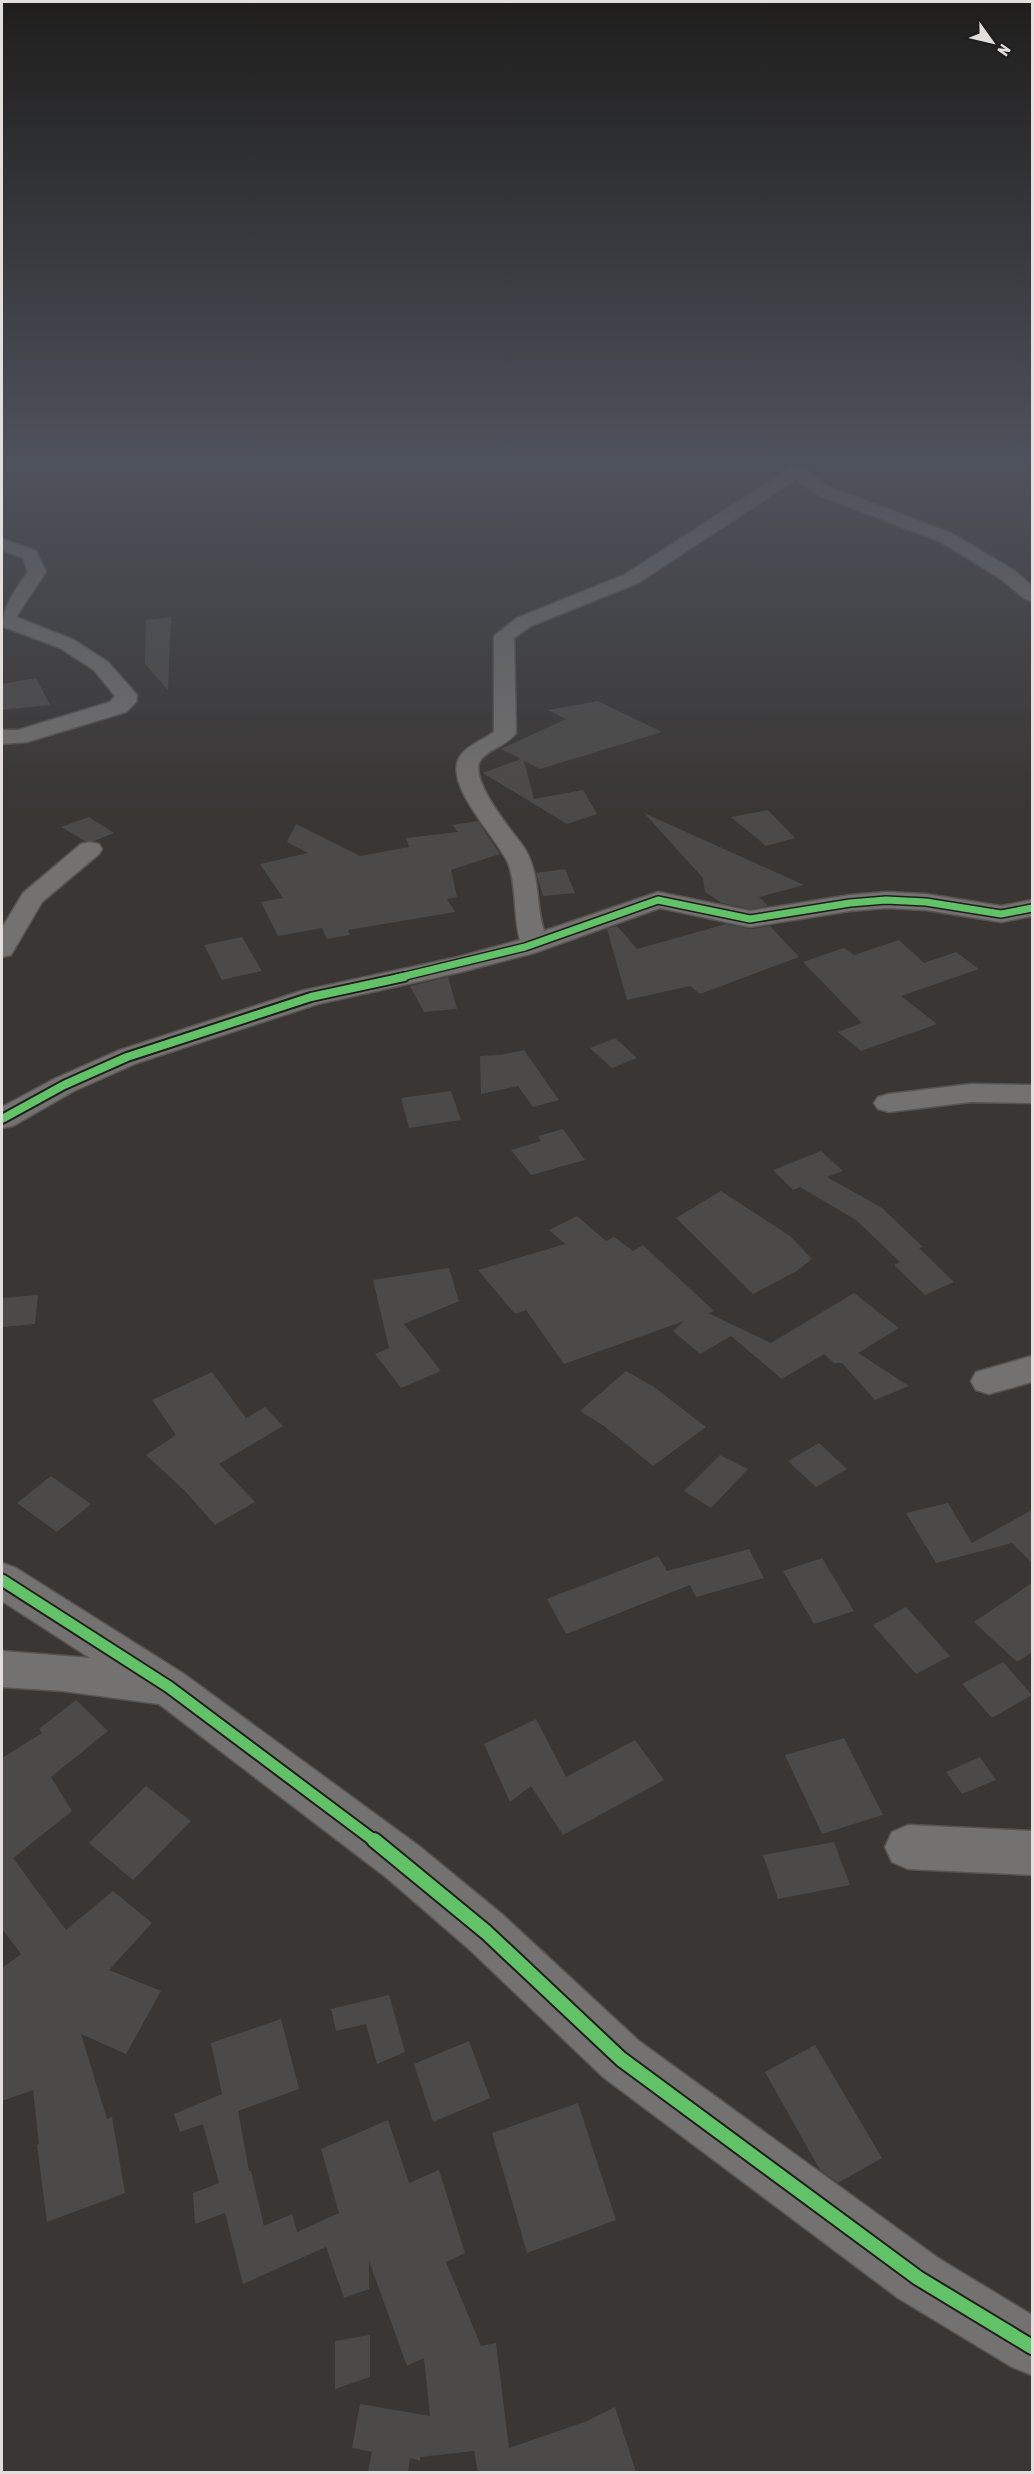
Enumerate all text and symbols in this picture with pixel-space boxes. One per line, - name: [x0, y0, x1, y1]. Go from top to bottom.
- north arrow: [962, 12, 1022, 72]
- text: N: [994, 41, 1015, 59]

